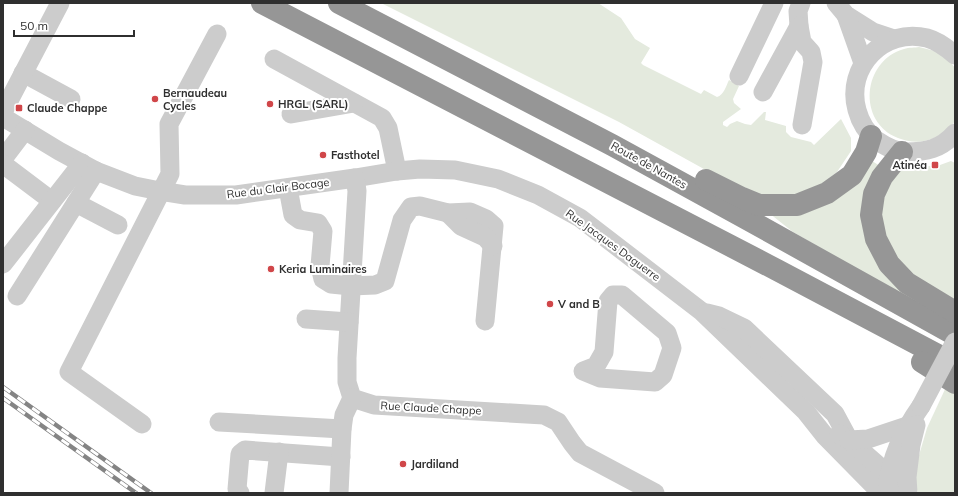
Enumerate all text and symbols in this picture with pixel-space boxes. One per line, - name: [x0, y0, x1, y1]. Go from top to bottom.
- scale bar: [14, 12, 134, 38]
- text: 50 m: [20, 18, 48, 33]
- place label: Bernaudeau Cycles: [163, 86, 227, 113]
- marker: Bernaudeau Cycles: [150, 94, 160, 104]
- place label: HRGL (SARL): [278, 97, 349, 111]
- marker: HRGL (SARL): [265, 99, 275, 109]
- place label: Claude Chappe: [27, 101, 107, 115]
- marker: Claude Chappe: [14, 103, 24, 113]
- street label: Route de Nantes: [609, 138, 689, 192]
- place label: Fasthotel: [331, 148, 380, 162]
- marker: Fasthotel: [318, 150, 328, 160]
- place label: Atinéa: [892, 158, 927, 172]
- marker: Atinéa: [930, 160, 940, 170]
- street label: Rue du Clair Bocage: [226, 175, 330, 201]
- street label: Rue Jacques Daguerre: [563, 206, 663, 284]
- place label: Keria Luminaires: [279, 262, 367, 276]
- marker: Keria Luminaires: [266, 264, 276, 274]
- place label: V and B: [557, 297, 600, 311]
- marker: V and B: [545, 299, 555, 309]
- street label: Rue Claude Chappe: [380, 398, 482, 418]
- place label: Jardiland: [411, 457, 459, 471]
- marker: Jardiland: [398, 459, 408, 469]

